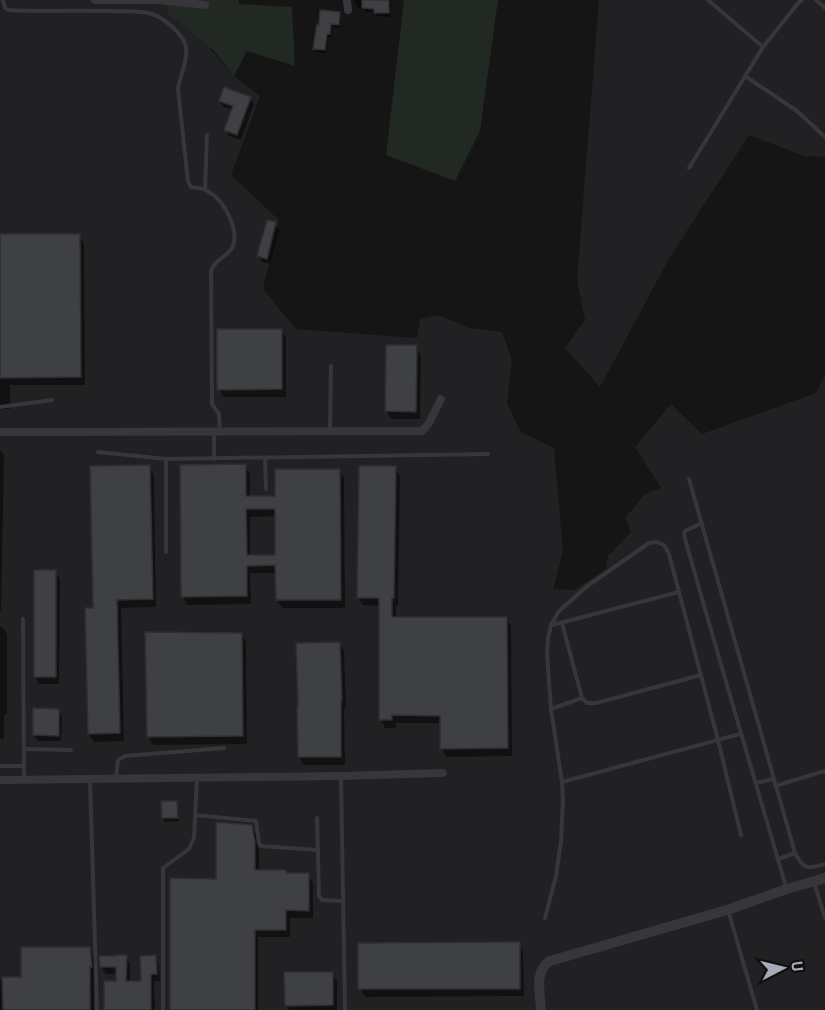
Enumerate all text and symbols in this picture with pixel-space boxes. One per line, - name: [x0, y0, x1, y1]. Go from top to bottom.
- north arrow: [753, 938, 813, 998]
- text: U: [785, 960, 810, 973]

